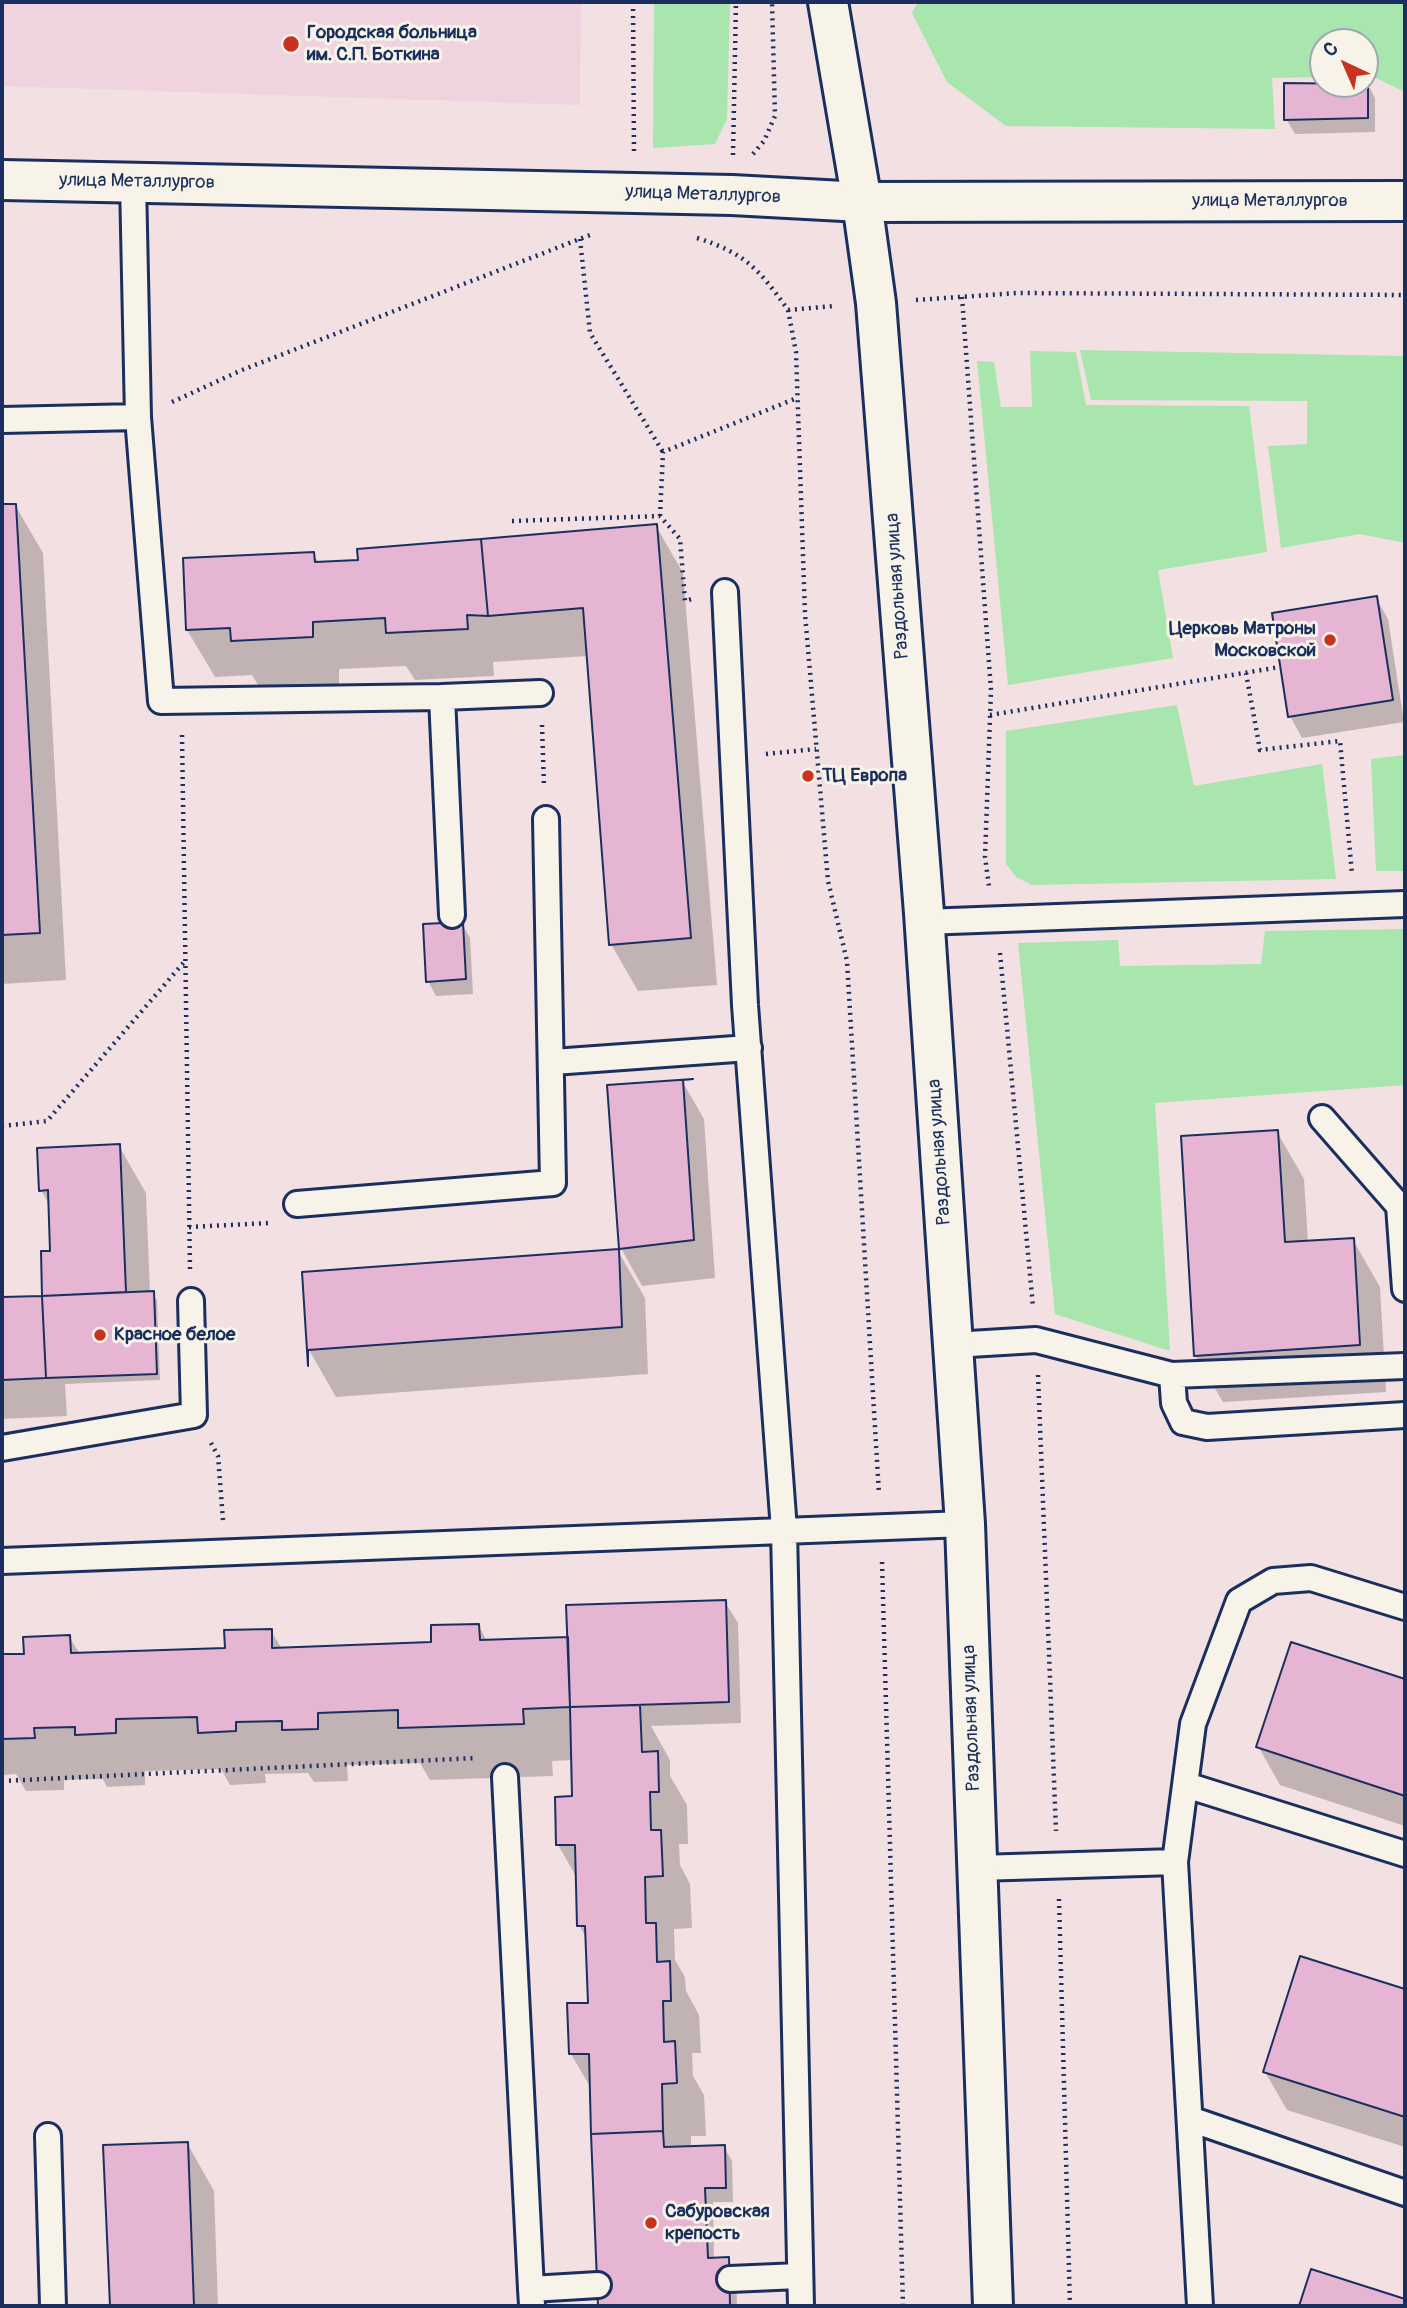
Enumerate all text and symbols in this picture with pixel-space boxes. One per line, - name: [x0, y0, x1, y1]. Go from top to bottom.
- place label: Городская больница им. С.П. Боткина: [307, 22, 477, 66]
- north arrow: [1309, 28, 1379, 98]
- marker: Городская больница им. С.П. Боткина: [281, 34, 301, 54]
- text: С: [1318, 37, 1343, 62]
- street label: улица Металлургов: [59, 169, 215, 195]
- street label: улица Металлургов: [625, 181, 781, 209]
- street label: улица Металлургов: [1192, 190, 1348, 212]
- street label: Раздольная улица: [882, 512, 914, 660]
- place label: Церковь Матроны Московской: [1169, 618, 1316, 662]
- marker: Церковь Матроны Московской: [1322, 632, 1338, 648]
- place label: ТЦ Европа: [822, 765, 907, 787]
- marker: ТЦ Европа: [800, 768, 816, 784]
- street label: Раздольная улица: [924, 1078, 956, 1226]
- place label: Красное белое: [114, 1324, 235, 1346]
- marker: Красное белое: [92, 1327, 108, 1343]
- street label: Раздольная улица: [958, 1644, 986, 1792]
- place label: Сабуровская крепость: [665, 2201, 770, 2245]
- marker: Сабуровская крепость: [643, 2215, 659, 2231]

